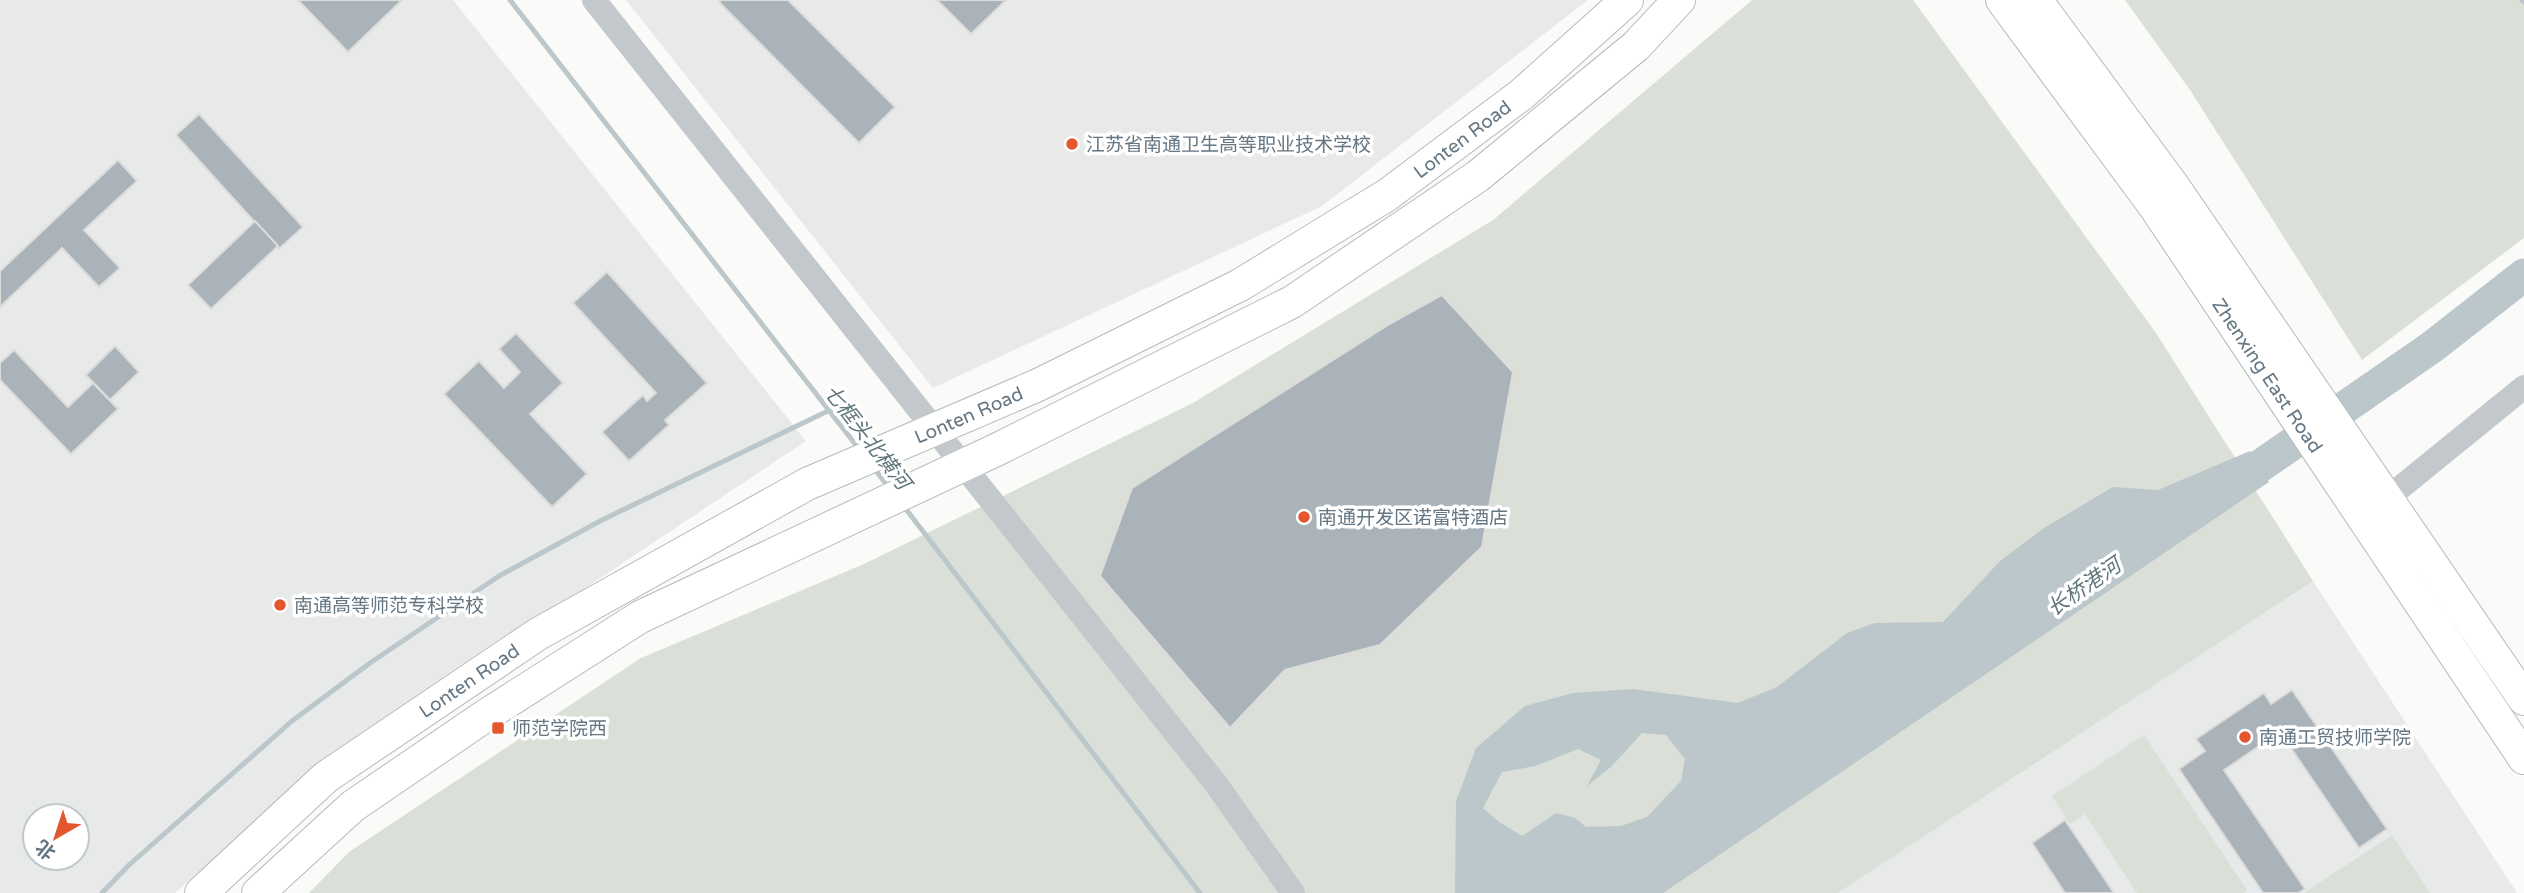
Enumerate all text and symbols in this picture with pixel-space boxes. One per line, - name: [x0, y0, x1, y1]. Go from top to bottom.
- street label: Lonten Road: [1410, 96, 1516, 183]
- place label: 江苏省南通卫生高等职业技术学校: [1086, 134, 1371, 156]
- marker: 江苏省南通卫生高等职业技术学校: [1064, 136, 1080, 152]
- street label: Zhenxing East Road: [2207, 294, 2326, 457]
- water label: 七框头北横河: [818, 380, 918, 498]
- street label: Lonten Road: [911, 383, 1027, 449]
- place label: 南通开发区诺富特酒店: [1318, 507, 1508, 529]
- marker: 南通开发区诺富特酒店: [1296, 509, 1312, 525]
- water label: 长桥港河: [2043, 551, 2129, 622]
- place label: 南通高等师范专科学校: [294, 595, 484, 617]
- marker: 南通高等师范专科学校: [272, 597, 288, 613]
- street label: Lonten Road: [415, 640, 524, 723]
- place label: 师范学院西: [512, 718, 607, 740]
- marker: 师范学院西: [490, 720, 506, 736]
- place label: 南通工贸技师学院: [2259, 727, 2411, 749]
- marker: 南通工贸技师学院: [2237, 729, 2253, 745]
- north arrow: [21, 802, 91, 872]
- text: 北: [32, 835, 60, 864]

